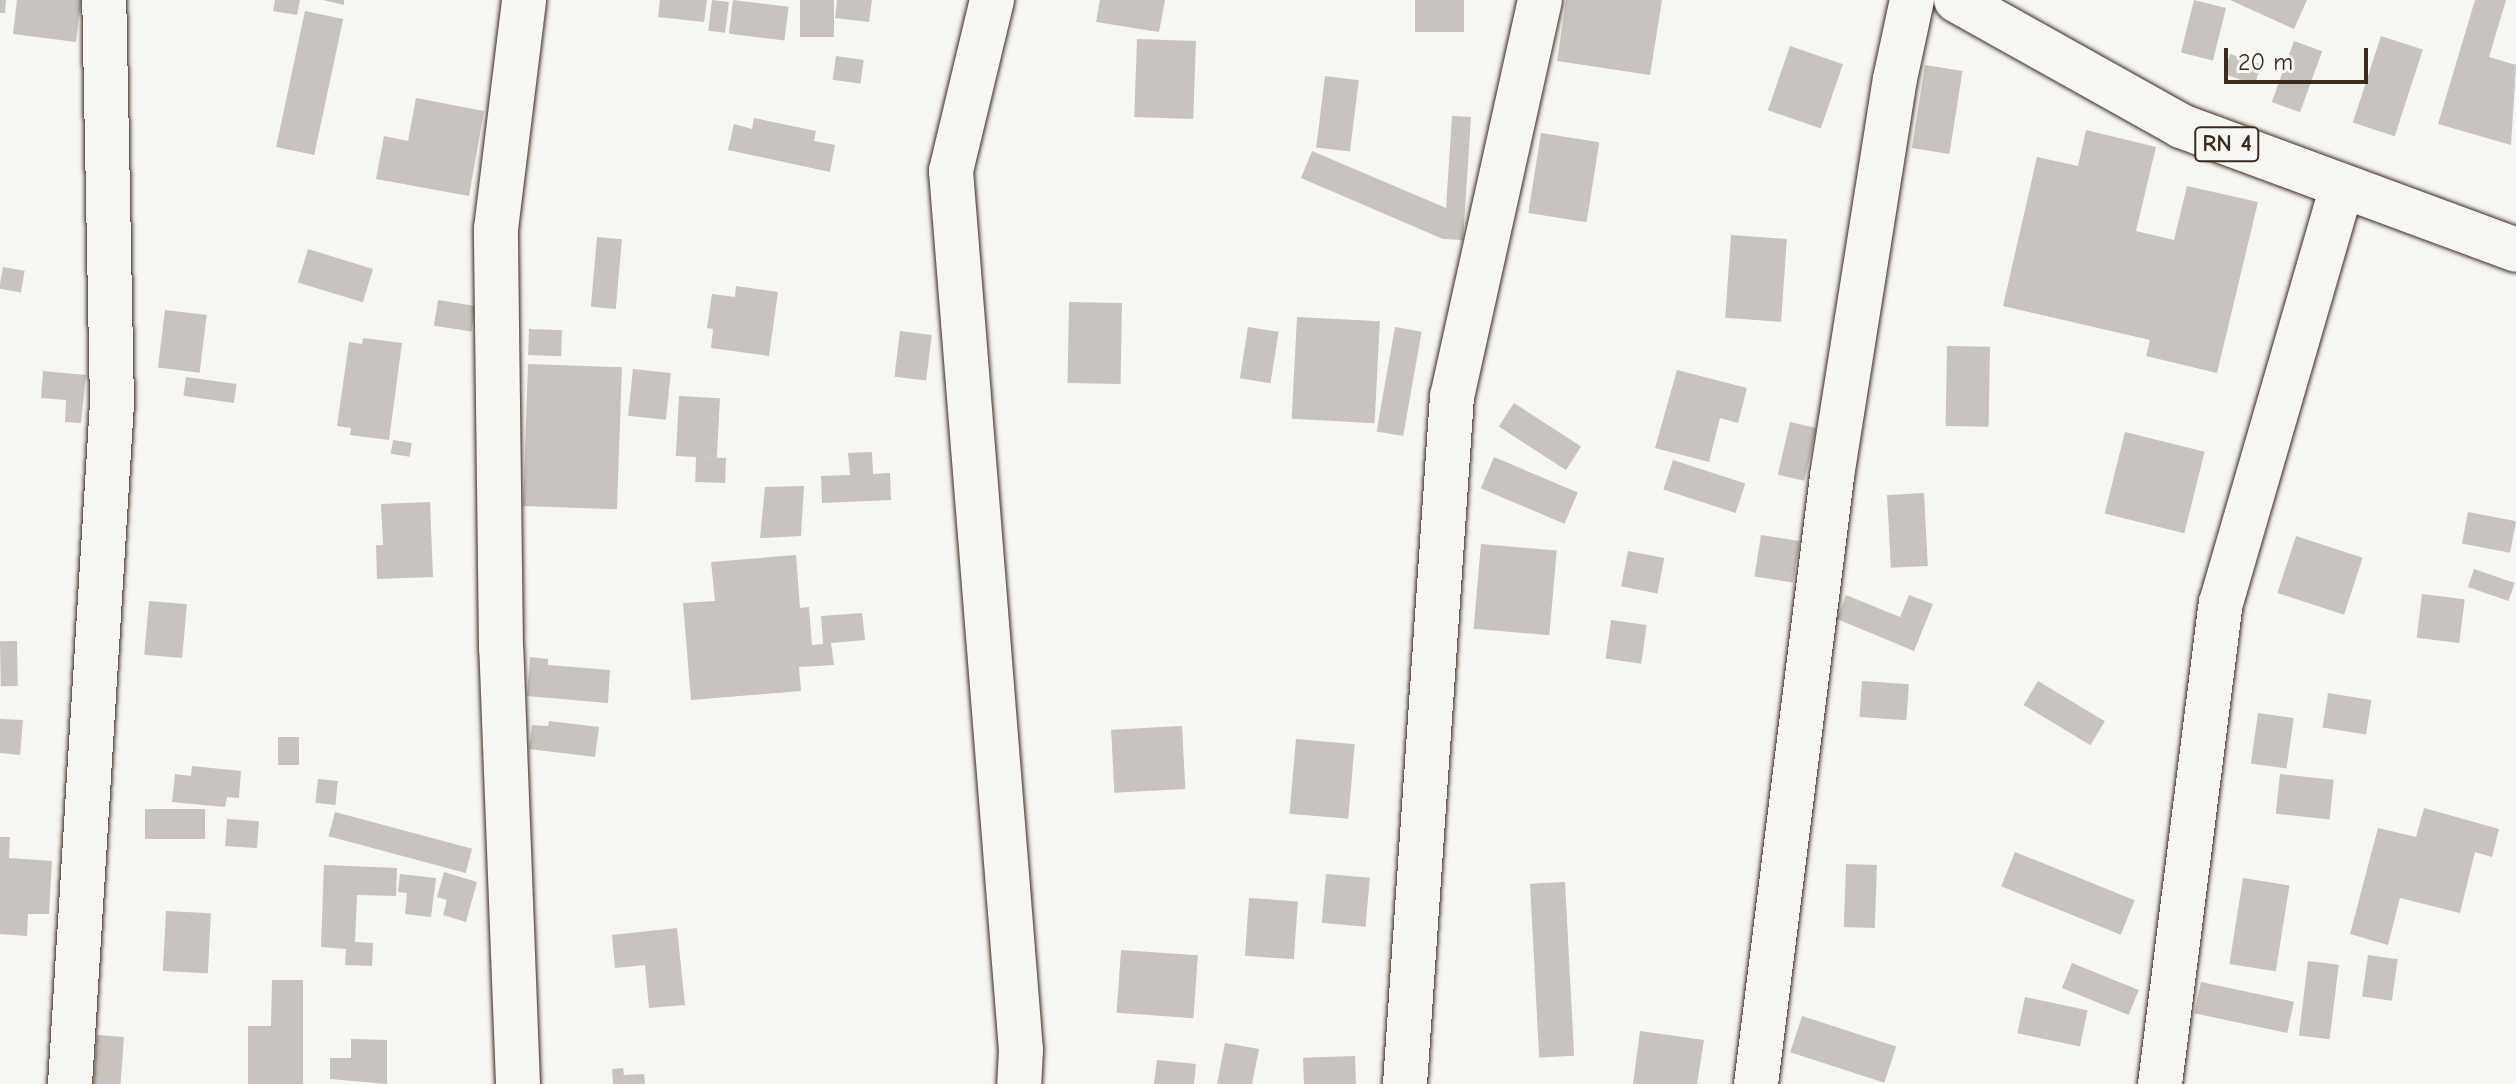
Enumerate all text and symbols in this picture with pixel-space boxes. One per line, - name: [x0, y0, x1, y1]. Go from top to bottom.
- scale bar: [2228, 32, 2372, 82]
- text: 20 m: [2238, 48, 2293, 76]
- road number: RN 4: [2193, 124, 2261, 164]

